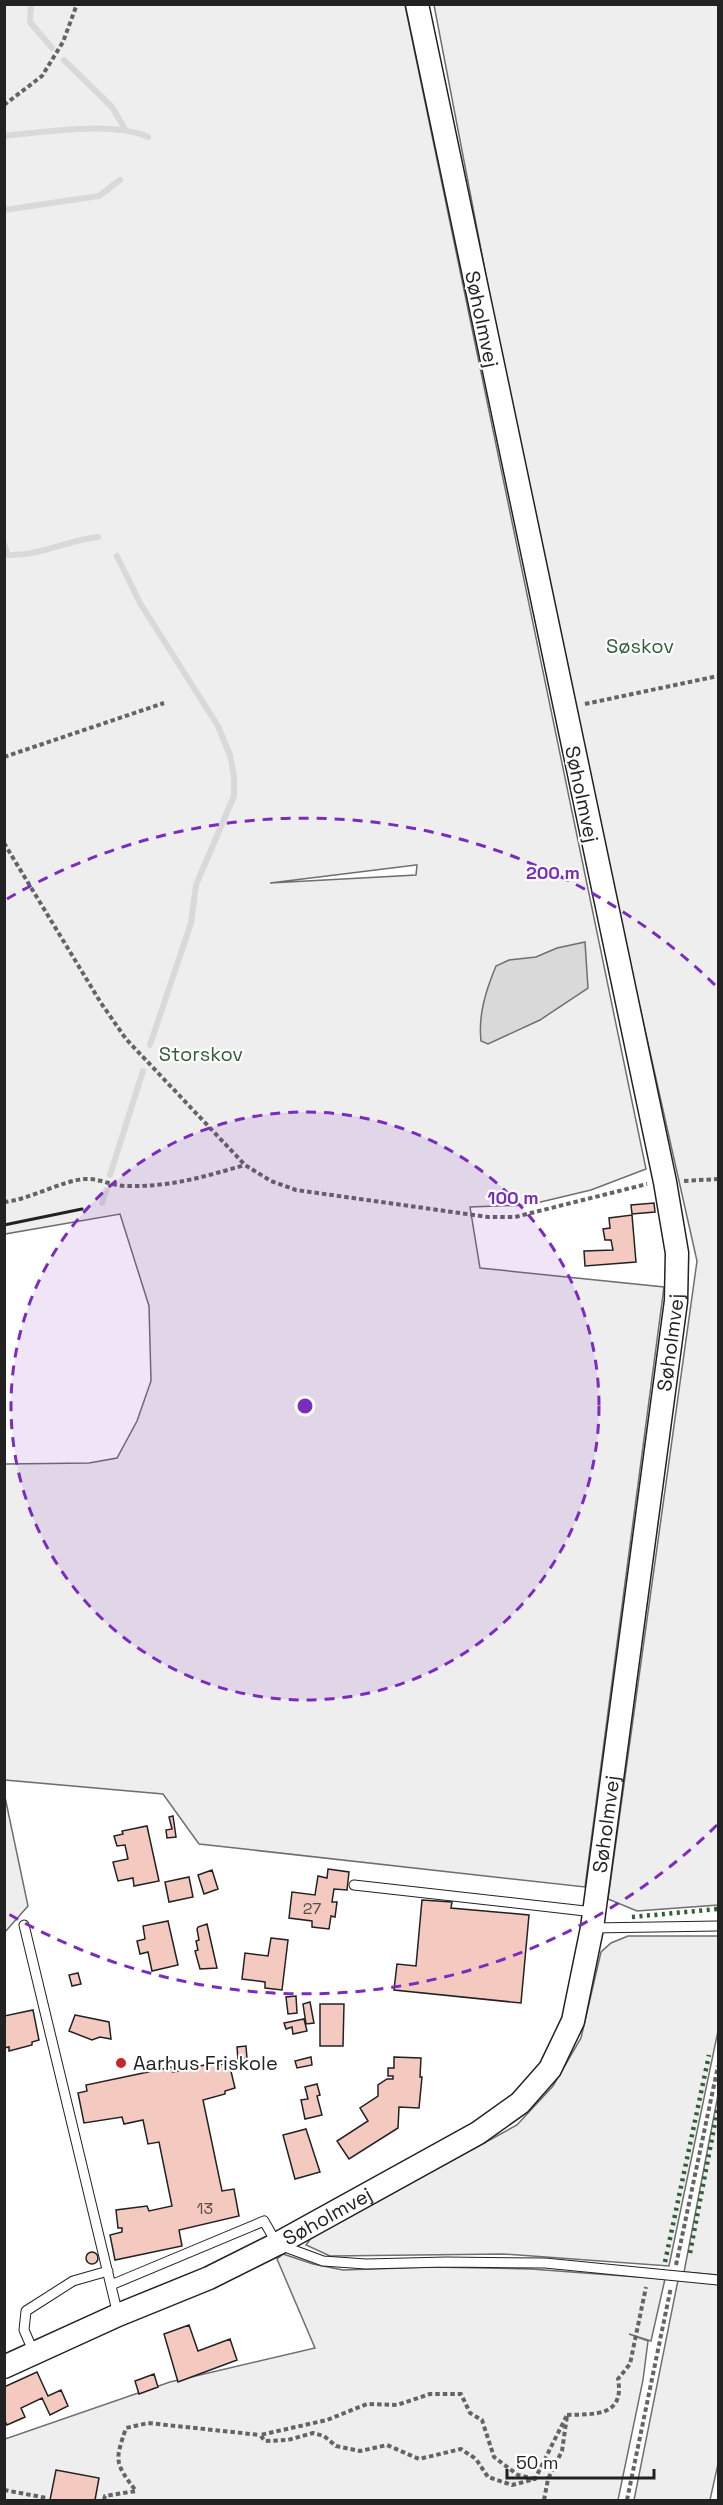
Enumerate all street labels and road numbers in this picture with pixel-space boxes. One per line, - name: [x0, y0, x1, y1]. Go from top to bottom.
- street label: Søholmvej: [459, 268, 505, 370]
- street label: Søholmvej: [559, 743, 605, 845]
- street label: Søholmvej: [651, 1293, 689, 1393]
- street label: Søholmvej: [586, 1774, 625, 1875]
- street label: Søholmvej: [278, 2181, 377, 2251]

